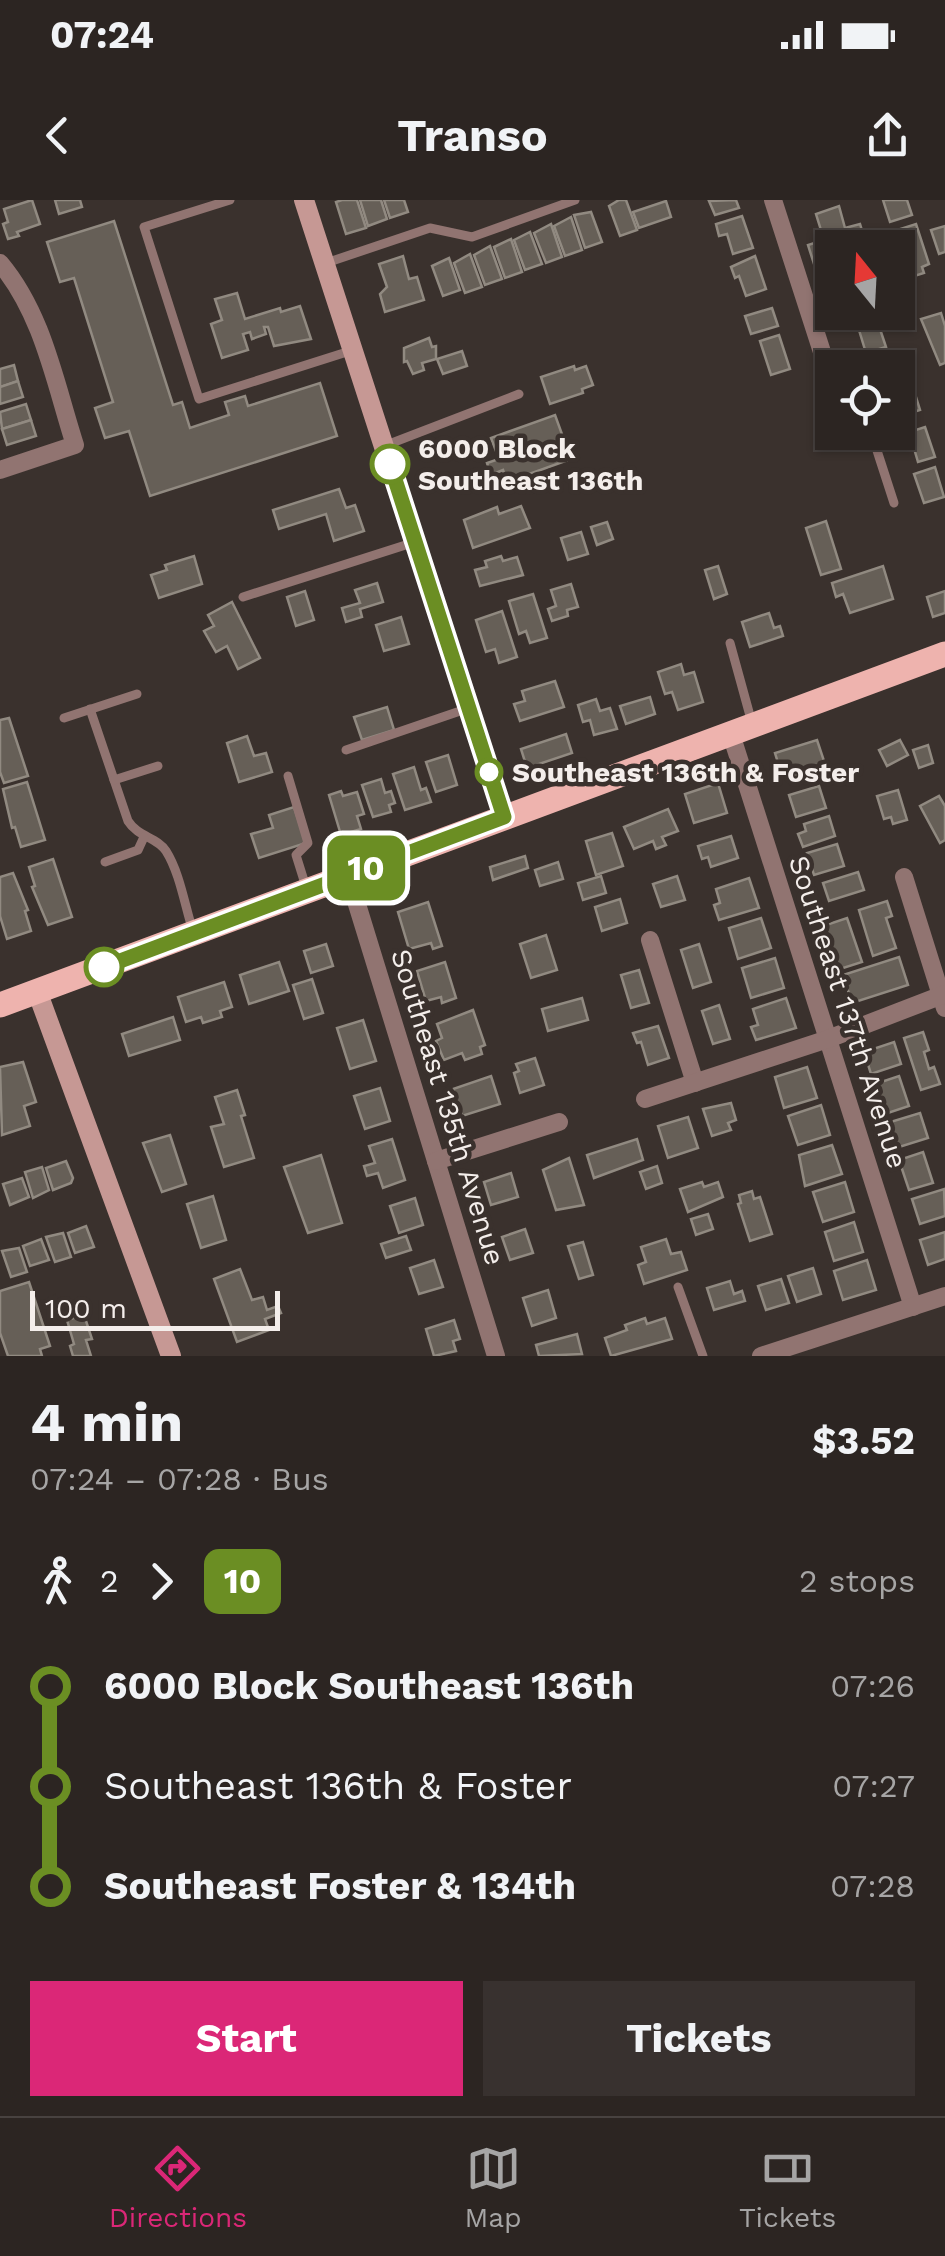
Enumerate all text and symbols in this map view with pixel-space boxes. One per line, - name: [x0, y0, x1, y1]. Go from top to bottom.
- text: 07:24: [50, 13, 154, 57]
- icon: back: [30, 108, 85, 163]
- icon: share: [860, 108, 915, 163]
- text: Transo: [397, 109, 548, 162]
- north arrow: [815, 230, 915, 330]
- map controls: [815, 230, 915, 450]
- button: locate: [815, 350, 915, 450]
- place label: 6000 Block Southeast 136th: [418, 432, 643, 497]
- marker: 6000 Block Southeast 136th: [371, 445, 409, 483]
- place label: Southeast 136th & Foster: [512, 756, 859, 789]
- marker: Southeast 136th & Foster: [476, 759, 502, 785]
- line badge: 10: [321, 836, 411, 900]
- text: 10: [347, 847, 385, 889]
- street label: Southeast 137th Avenue: [782, 851, 914, 1173]
- street label: Southeast 135th Avenue: [384, 945, 512, 1269]
- unlabelled marker: [85, 948, 123, 986]
- scale bar: [30, 1286, 280, 1330]
- text: 100 m: [45, 1292, 127, 1325]
- text: 4 min: [30, 1390, 183, 1454]
- text: $3.52: [812, 1419, 915, 1463]
- text: 07:24 – 07:28 · Bus: [30, 1460, 329, 1498]
- icon: walk: [30, 1554, 85, 1609]
- icon: forward: [134, 1554, 189, 1609]
- text: 10: [224, 1560, 261, 1602]
- text: 2: [100, 1562, 119, 1600]
- text: 2 stops: [799, 1562, 915, 1600]
- text: 6000 Block Southeast 136th: [104, 1664, 634, 1708]
- text: 07:26: [830, 1667, 915, 1705]
- text: Southeast 136th & Foster: [104, 1764, 572, 1808]
- text: 07:27: [832, 1767, 915, 1805]
- text: Southeast Foster & 134th: [104, 1864, 576, 1908]
- text: 07:28: [830, 1867, 915, 1905]
- button: Start: [30, 1981, 463, 2096]
- button: Tickets: [483, 1981, 915, 2096]
- tab: Directions: [109, 2141, 247, 2234]
- tab: Map: [465, 2141, 522, 2234]
- tab: Tickets: [739, 2141, 836, 2234]

